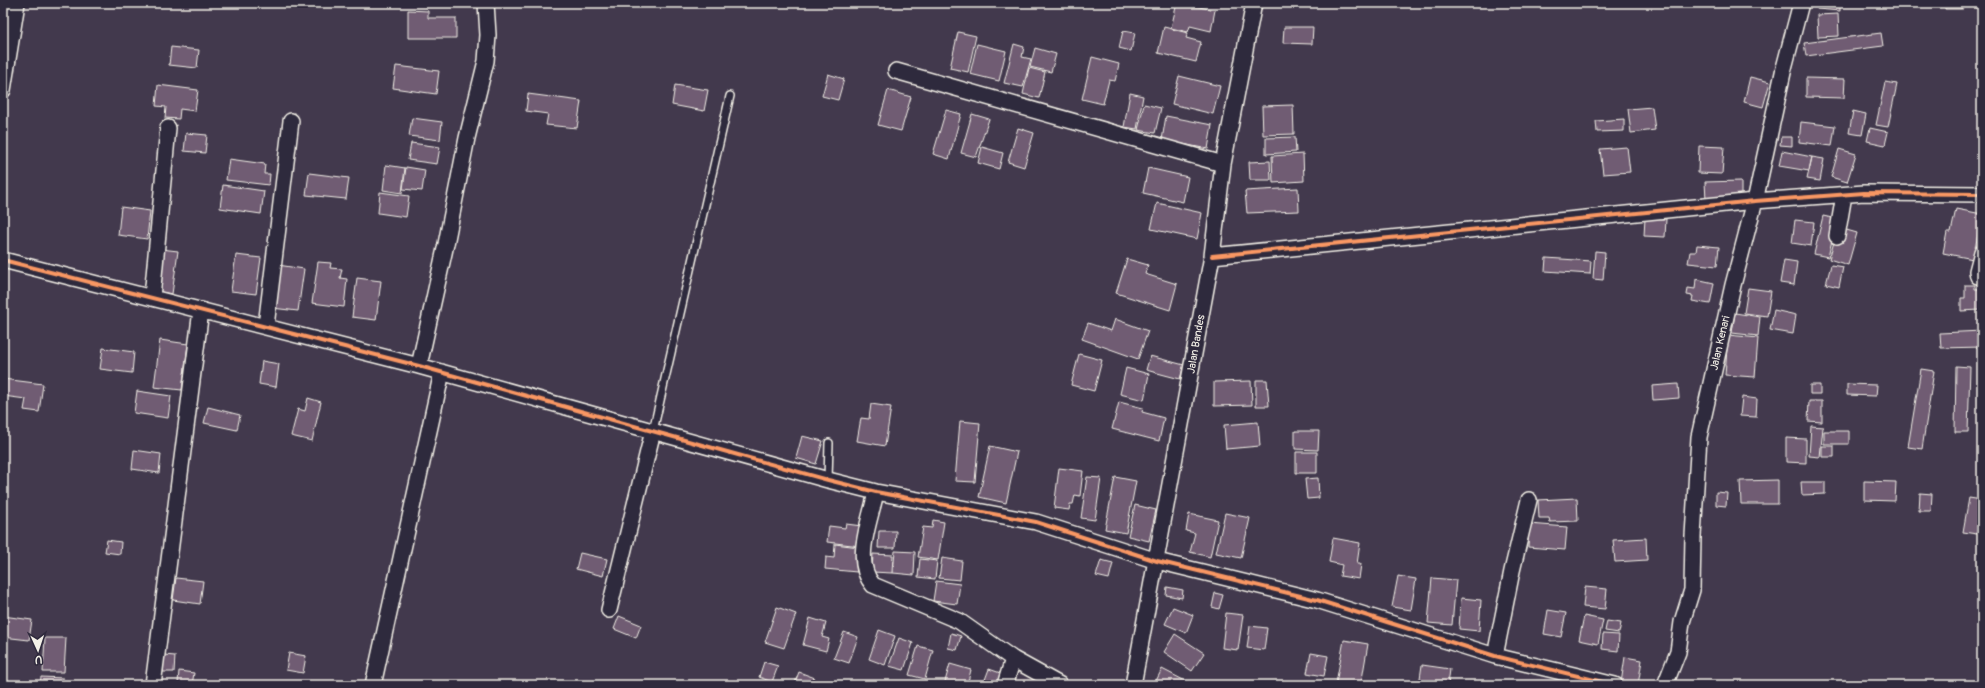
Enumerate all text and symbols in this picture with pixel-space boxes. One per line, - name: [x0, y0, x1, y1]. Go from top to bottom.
- street label: Jalan Bandes: [1184, 314, 1208, 374]
- street label: Jalan Kenari: [1707, 314, 1733, 371]
- north arrow: [18, 630, 58, 670]
- text: U: [35, 653, 42, 666]

